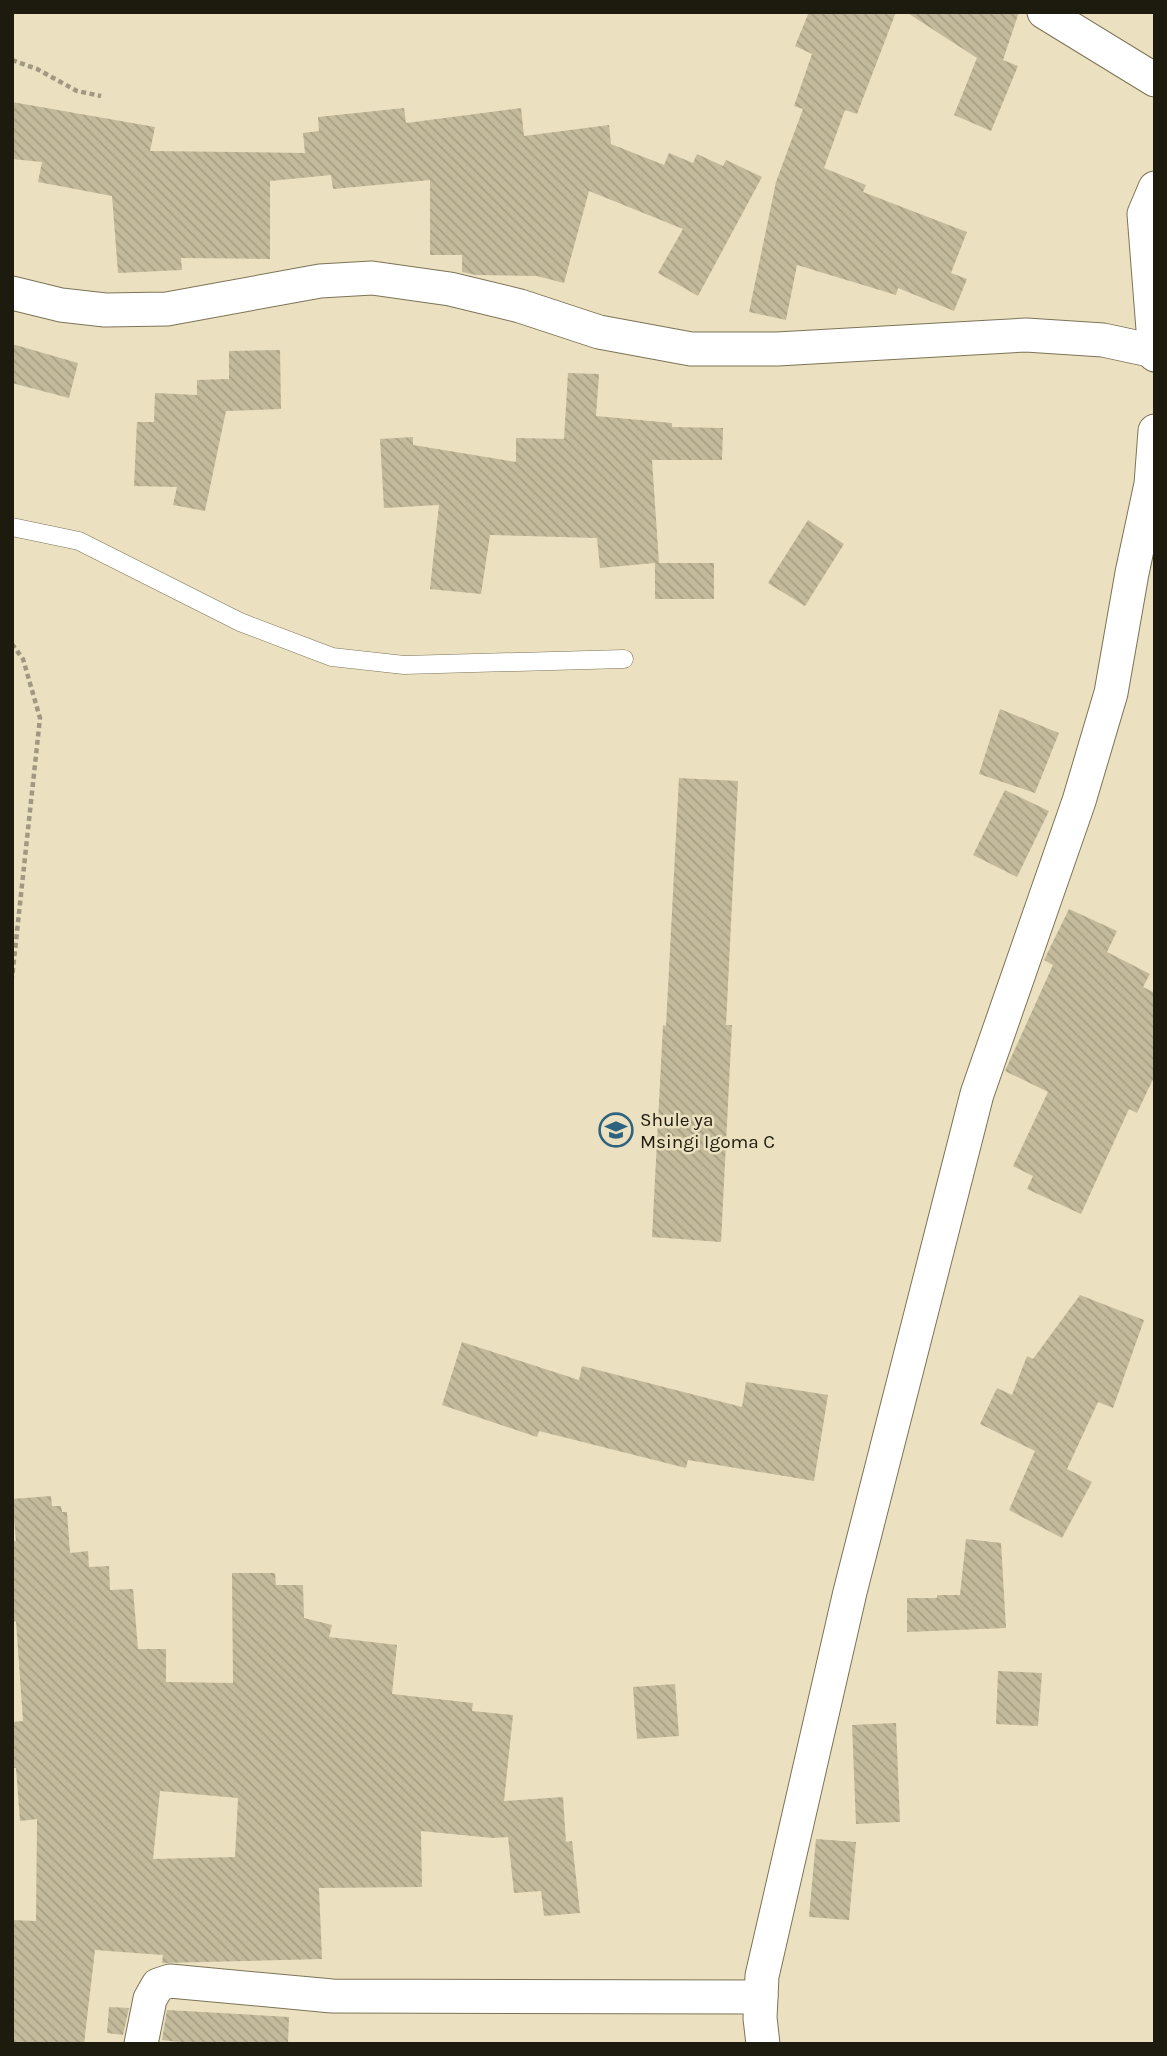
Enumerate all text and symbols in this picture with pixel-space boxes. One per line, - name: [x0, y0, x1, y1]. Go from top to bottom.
- place label: Shule ya Msingi Igoma C: [640, 1109, 775, 1153]
- school or university icon: Shule ya Msingi Igoma C: [597, 1111, 635, 1149]

